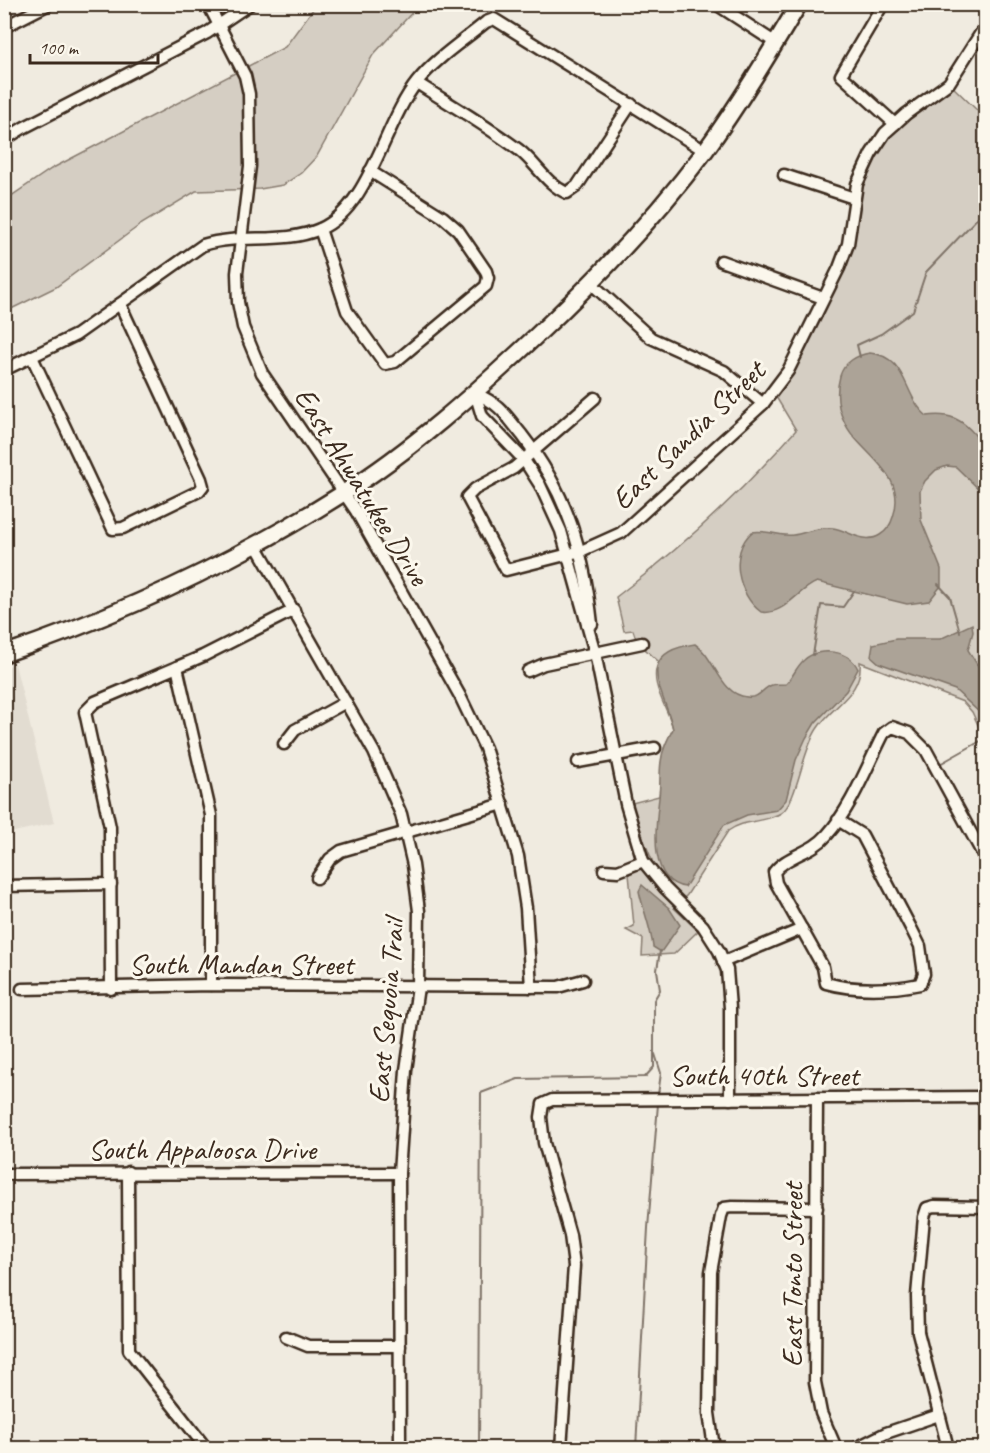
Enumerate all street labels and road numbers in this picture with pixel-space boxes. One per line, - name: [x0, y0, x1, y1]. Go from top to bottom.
- street label: East Sandia Street: [603, 350, 775, 518]
- street label: East Ahwatukee Drive: [286, 380, 439, 594]
- street label: East Sequoia Trail: [359, 912, 413, 1105]
- street label: South Mandan Street: [129, 945, 356, 983]
- street label: South 40th Street: [669, 1056, 862, 1094]
- street label: South Appaloosa Drive: [88, 1130, 318, 1168]
- street label: East Tonto Street: [773, 1180, 811, 1367]

